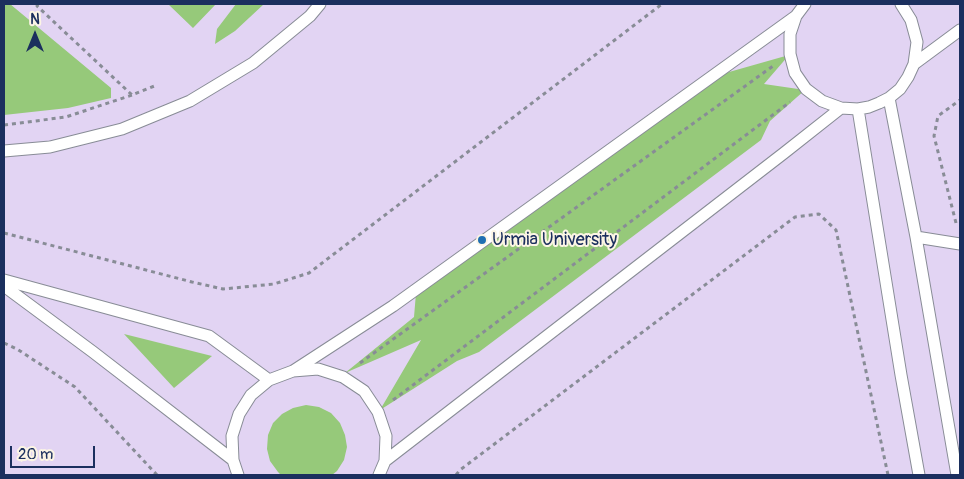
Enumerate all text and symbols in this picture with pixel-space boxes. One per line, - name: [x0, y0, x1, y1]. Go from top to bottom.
- north arrow: [10, 10, 60, 60]
- text: N: [30, 11, 40, 28]
- place label: Urmia University: [492, 229, 617, 251]
- marker: Urmia University: [476, 234, 488, 246]
- scale bar: [12, 436, 98, 468]
- text: 20 m: [18, 445, 53, 464]

